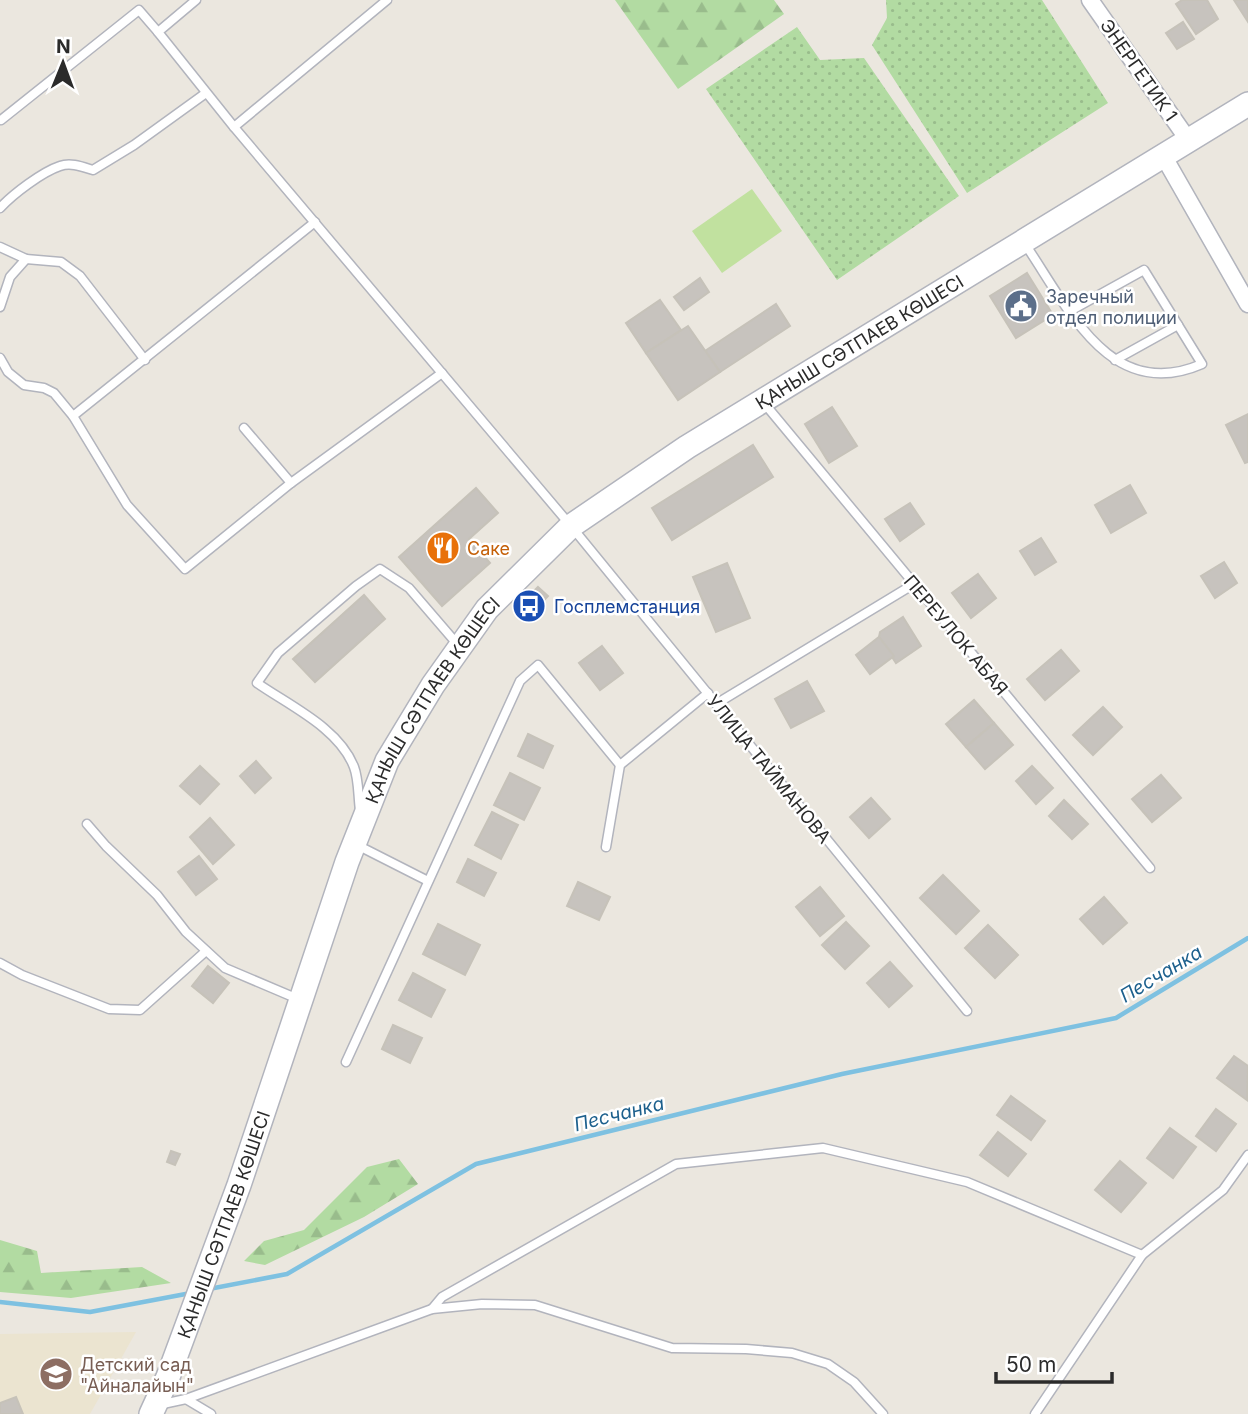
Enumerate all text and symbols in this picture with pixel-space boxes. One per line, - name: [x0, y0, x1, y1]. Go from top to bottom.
- street label: ЭНЕРГЕТИК 1: [1096, 15, 1182, 125]
- north arrow: [28, 28, 98, 98]
- text: N: [56, 35, 71, 58]
- street label: ҚАНЫШ СӘТПАЕВ КӨШЕСІ: [751, 270, 967, 413]
- place label: Заречный отдел полиции: [1046, 286, 1177, 328]
- public building icon: Заречный отдел полиции: [1002, 287, 1040, 325]
- restaurant icon: Саке: [424, 529, 462, 567]
- place label: Саке: [467, 538, 510, 559]
- street label: ПЕРЕУЛОК АБАЯ: [900, 571, 1012, 699]
- bus stop icon: Госплемстанция: [510, 587, 548, 625]
- street label: ҚАНЫШ СӘТПАЕВ КӨШЕСІ: [361, 592, 504, 806]
- place label: Госплемстанция: [554, 596, 700, 617]
- street label: УЛИЦА ТАЙМАНОВА: [703, 690, 836, 847]
- water label: Песчанка: [1116, 940, 1207, 1008]
- water label: Песчанка: [572, 1092, 667, 1136]
- street label: ҚАНЫШ СӘТПАЕВ КӨШЕСІ: [173, 1108, 274, 1341]
- scale bar: [996, 1340, 1112, 1384]
- text: 50 m: [1006, 1352, 1056, 1377]
- place label: Детский сад "Айналайын": [80, 1354, 194, 1396]
- school or university icon: Детский сад "Айналайын": [37, 1355, 75, 1393]

